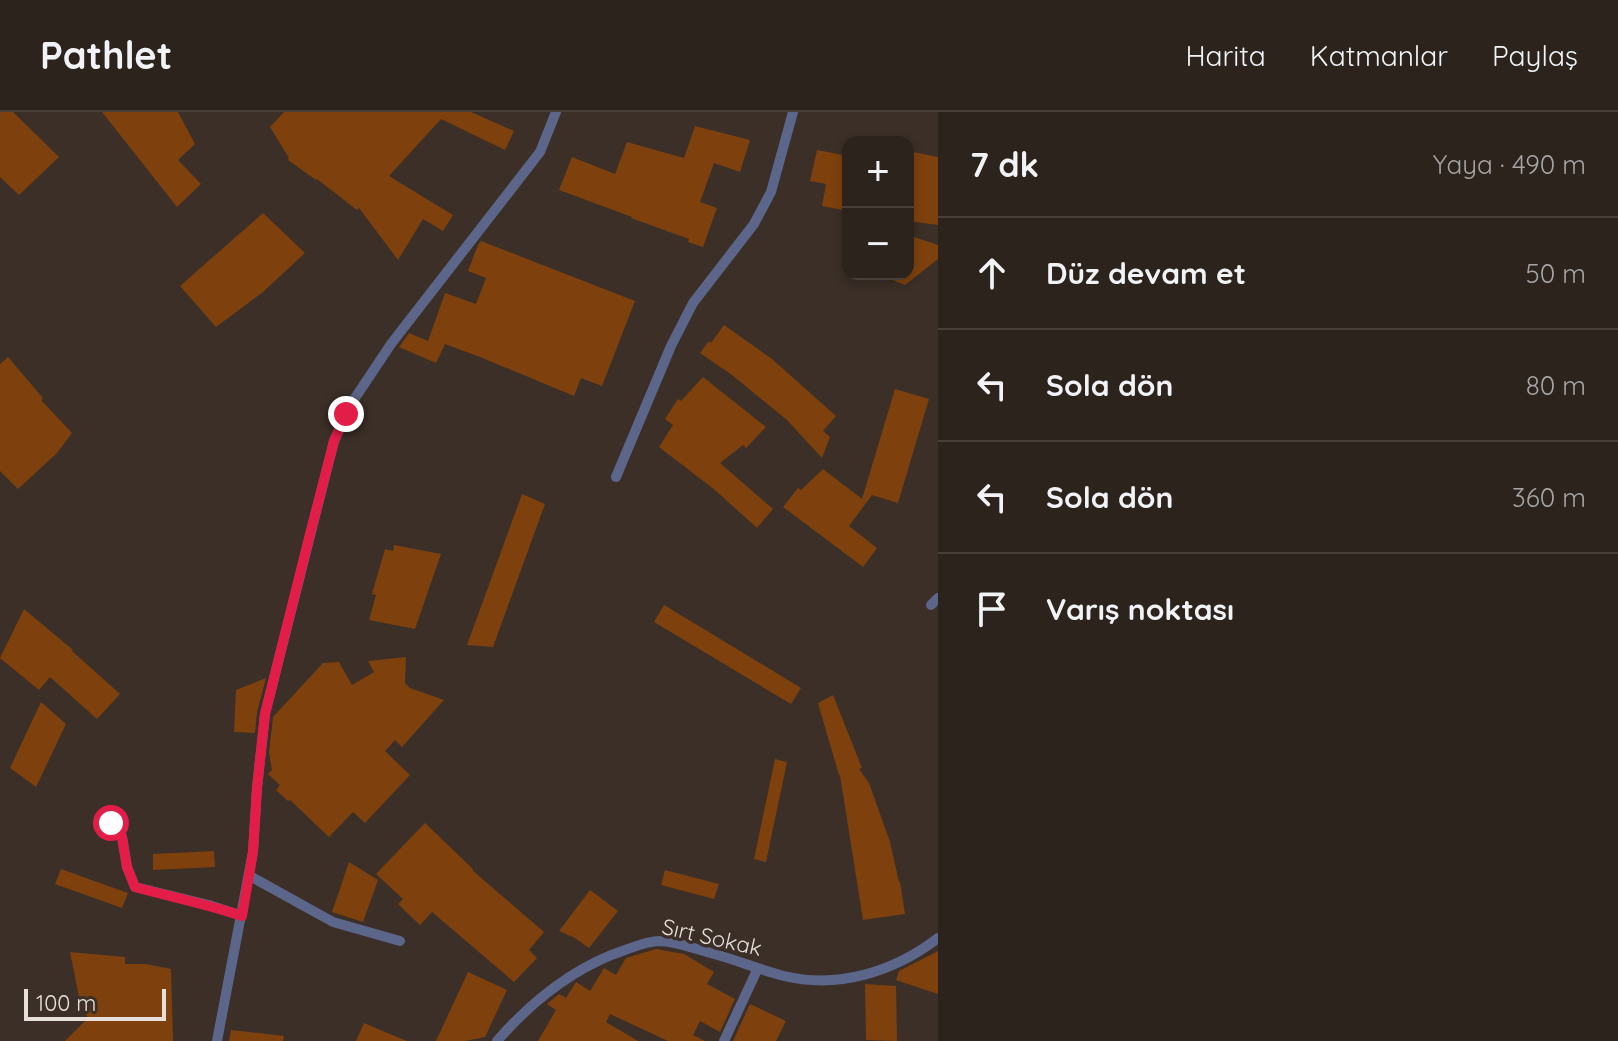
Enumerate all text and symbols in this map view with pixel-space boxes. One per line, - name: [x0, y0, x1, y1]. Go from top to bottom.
- text: Pathlet: [40, 31, 172, 79]
- text: Harita: [1185, 38, 1266, 73]
- text: Katmanlar: [1310, 38, 1448, 73]
- text: Paylaş: [1492, 38, 1578, 73]
- map controls: [842, 136, 914, 280]
- button: +: [842, 136, 914, 208]
- text: 7 dk: [970, 143, 1039, 186]
- text: Yaya · 490 m: [1433, 148, 1586, 181]
- button: −: [842, 208, 914, 280]
- icon: ahead: [970, 251, 1014, 295]
- text: Düz devam et: [1046, 254, 1246, 292]
- text: 50 m: [1526, 257, 1586, 290]
- icon: left: [970, 363, 1014, 407]
- text: Sola dön: [1046, 366, 1173, 404]
- text: 80 m: [1526, 369, 1586, 402]
- route end: [328, 396, 364, 432]
- icon: left: [970, 475, 1014, 519]
- text: Sola dön: [1046, 478, 1173, 516]
- text: 360 m: [1512, 481, 1586, 514]
- icon: arrive: [970, 587, 1014, 631]
- text: Varış noktası: [1046, 590, 1234, 628]
- route start: [93, 805, 129, 841]
- street label: Sırt Sokak: [659, 912, 765, 962]
- scale bar: [24, 985, 166, 1021]
- text: 100 m: [36, 989, 96, 1017]

